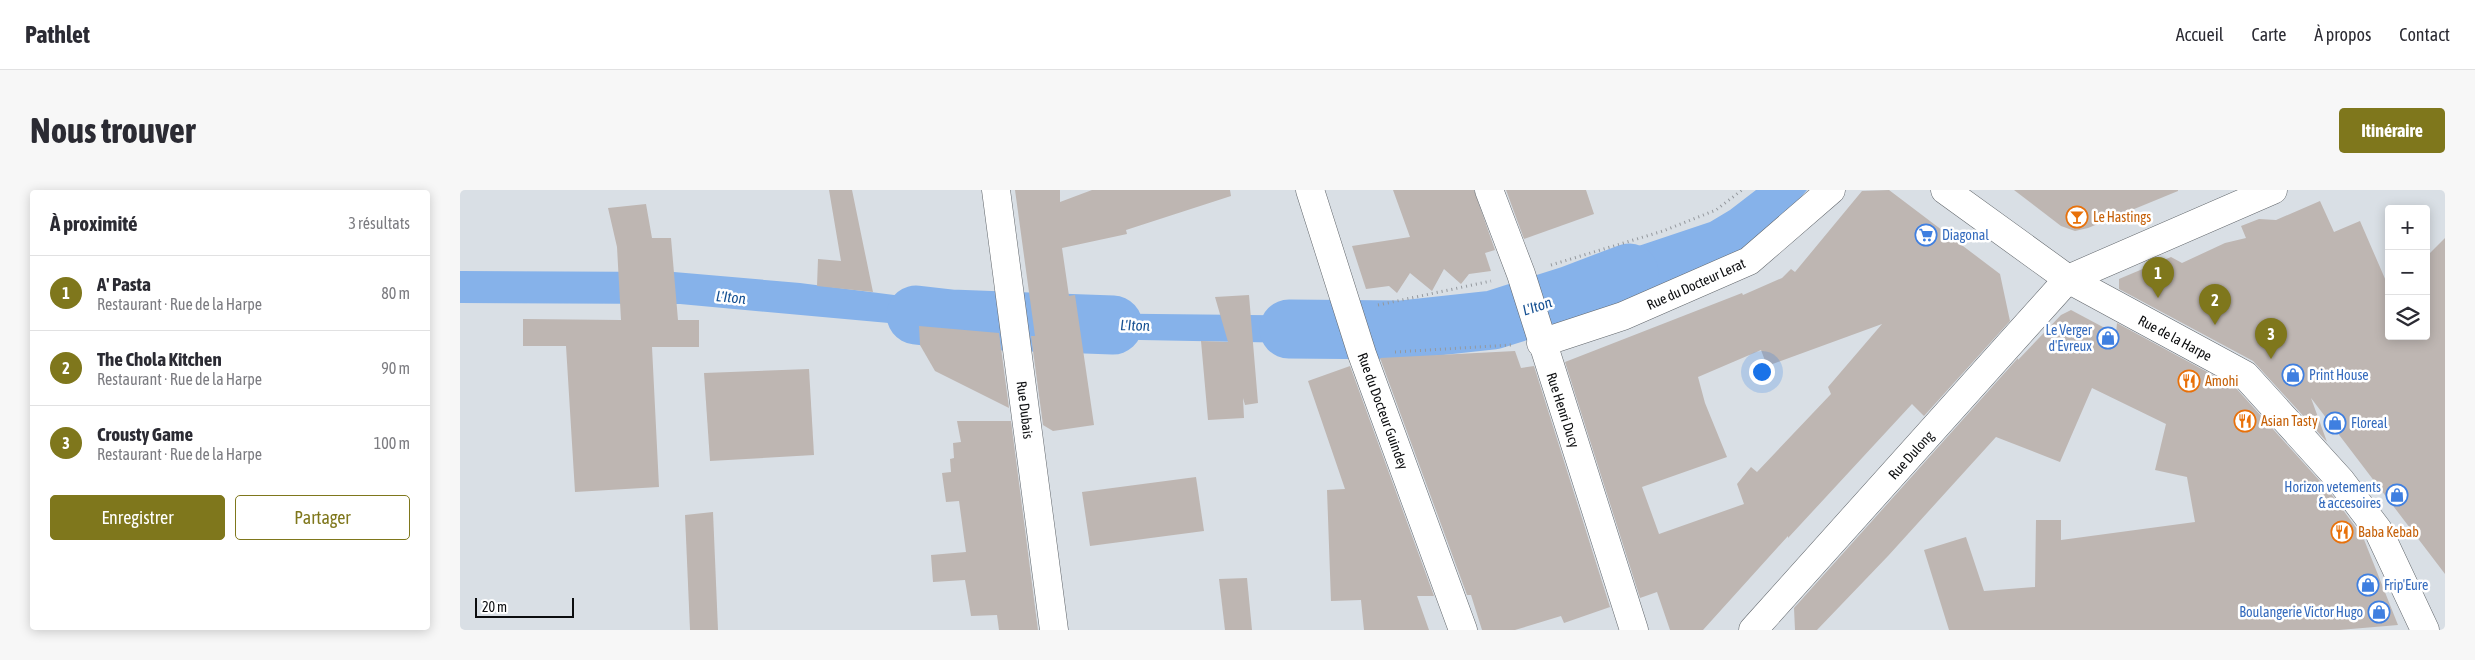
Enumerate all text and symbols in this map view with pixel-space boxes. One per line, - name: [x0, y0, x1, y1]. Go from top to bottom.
- text: Pathlet: [25, 21, 90, 48]
- text: Accueil: [2176, 24, 2224, 45]
- text: Carte: [2252, 24, 2286, 45]
- text: À propos: [2314, 24, 2371, 45]
- text: Contact: [2399, 24, 2450, 45]
- button: Itinéraire: [2339, 108, 2445, 153]
- text: Nous trouver: [30, 110, 195, 150]
- bar icon: Le Hastings: [2065, 205, 2089, 229]
- map controls: [2385, 205, 2430, 340]
- button: +: [2385, 205, 2430, 250]
- place label: Le Hastings: [2093, 209, 2151, 225]
- text: À proximité: [50, 211, 138, 235]
- text: 3 résultats: [348, 214, 410, 232]
- supermarket icon: Diagonal: [1914, 223, 1938, 247]
- place label: Diagonal: [1942, 227, 1989, 243]
- button: −: [2385, 250, 2430, 295]
- street label: Rue du Docteur Lerat: [1644, 255, 1748, 313]
- pin: 1: [2142, 257, 2174, 298]
- text: A' Pasta: [97, 273, 151, 295]
- text: 1: [62, 284, 70, 302]
- text: 80 m: [381, 284, 410, 302]
- pin: 2: [2199, 284, 2231, 325]
- water label: L'Iton: [715, 287, 747, 307]
- water label: L'Iton: [1520, 293, 1554, 319]
- text: Restaurant · Rue de la Harpe: [97, 295, 262, 313]
- button: layers: [2385, 295, 2430, 340]
- street label: Rue de la Harpe: [2136, 312, 2214, 364]
- water label: L'Iton: [1120, 316, 1150, 334]
- pin: 3: [2255, 318, 2287, 359]
- place label: Le Verger d'Evreux: [2046, 322, 2093, 354]
- shop icon: Le Verger d'Evreux: [2096, 326, 2120, 350]
- text: The Chola Kitchen: [97, 348, 222, 370]
- street label: Rue du Docteur Guindey: [1354, 351, 1412, 472]
- text: 2: [62, 359, 70, 377]
- text: 90 m: [381, 359, 410, 377]
- your location: [1749, 359, 1775, 385]
- shop icon: Print House: [2281, 363, 2305, 387]
- place label: Print House: [2309, 367, 2369, 383]
- restaurant icon: Amohi: [2177, 369, 2201, 393]
- text: Restaurant · Rue de la Harpe: [97, 370, 262, 388]
- street label: Rue Henri Ducy: [1543, 370, 1583, 450]
- place label: Amohi: [2205, 373, 2239, 389]
- street label: Rue Dubais: [1014, 380, 1036, 440]
- restaurant icon: Asian Tasty: [2233, 409, 2257, 433]
- shop icon: Floreal: [2323, 411, 2347, 435]
- place label: Asian Tasty: [2261, 413, 2318, 429]
- place label: Floreal: [2351, 415, 2388, 431]
- text: Crousty Game: [97, 423, 193, 445]
- street label: Rue Dulong: [1885, 427, 1937, 483]
- text: 3: [62, 434, 70, 452]
- text: 100 m: [374, 434, 410, 452]
- text: Restaurant · Rue de la Harpe: [97, 445, 262, 463]
- place label: Horizon vetements & accesoires: [2284, 479, 2381, 511]
- shop icon: Horizon vetements & accesoires: [2385, 483, 2409, 507]
- button: Enregistrer: [50, 495, 225, 540]
- button: Partager: [235, 495, 410, 540]
- restaurant icon: Baba Kebab: [2330, 520, 2354, 544]
- place label: Baba Kebab: [2358, 524, 2419, 540]
- shop icon: Frip'Eure: [2356, 573, 2380, 597]
- place label: Frip'Eure: [2384, 577, 2428, 593]
- scale bar: [475, 595, 574, 618]
- text: 20 m: [482, 599, 507, 615]
- shop icon: Boulangerie Victor Hugo: [2367, 600, 2391, 624]
- place label: Boulangerie Victor Hugo: [2239, 604, 2363, 620]

